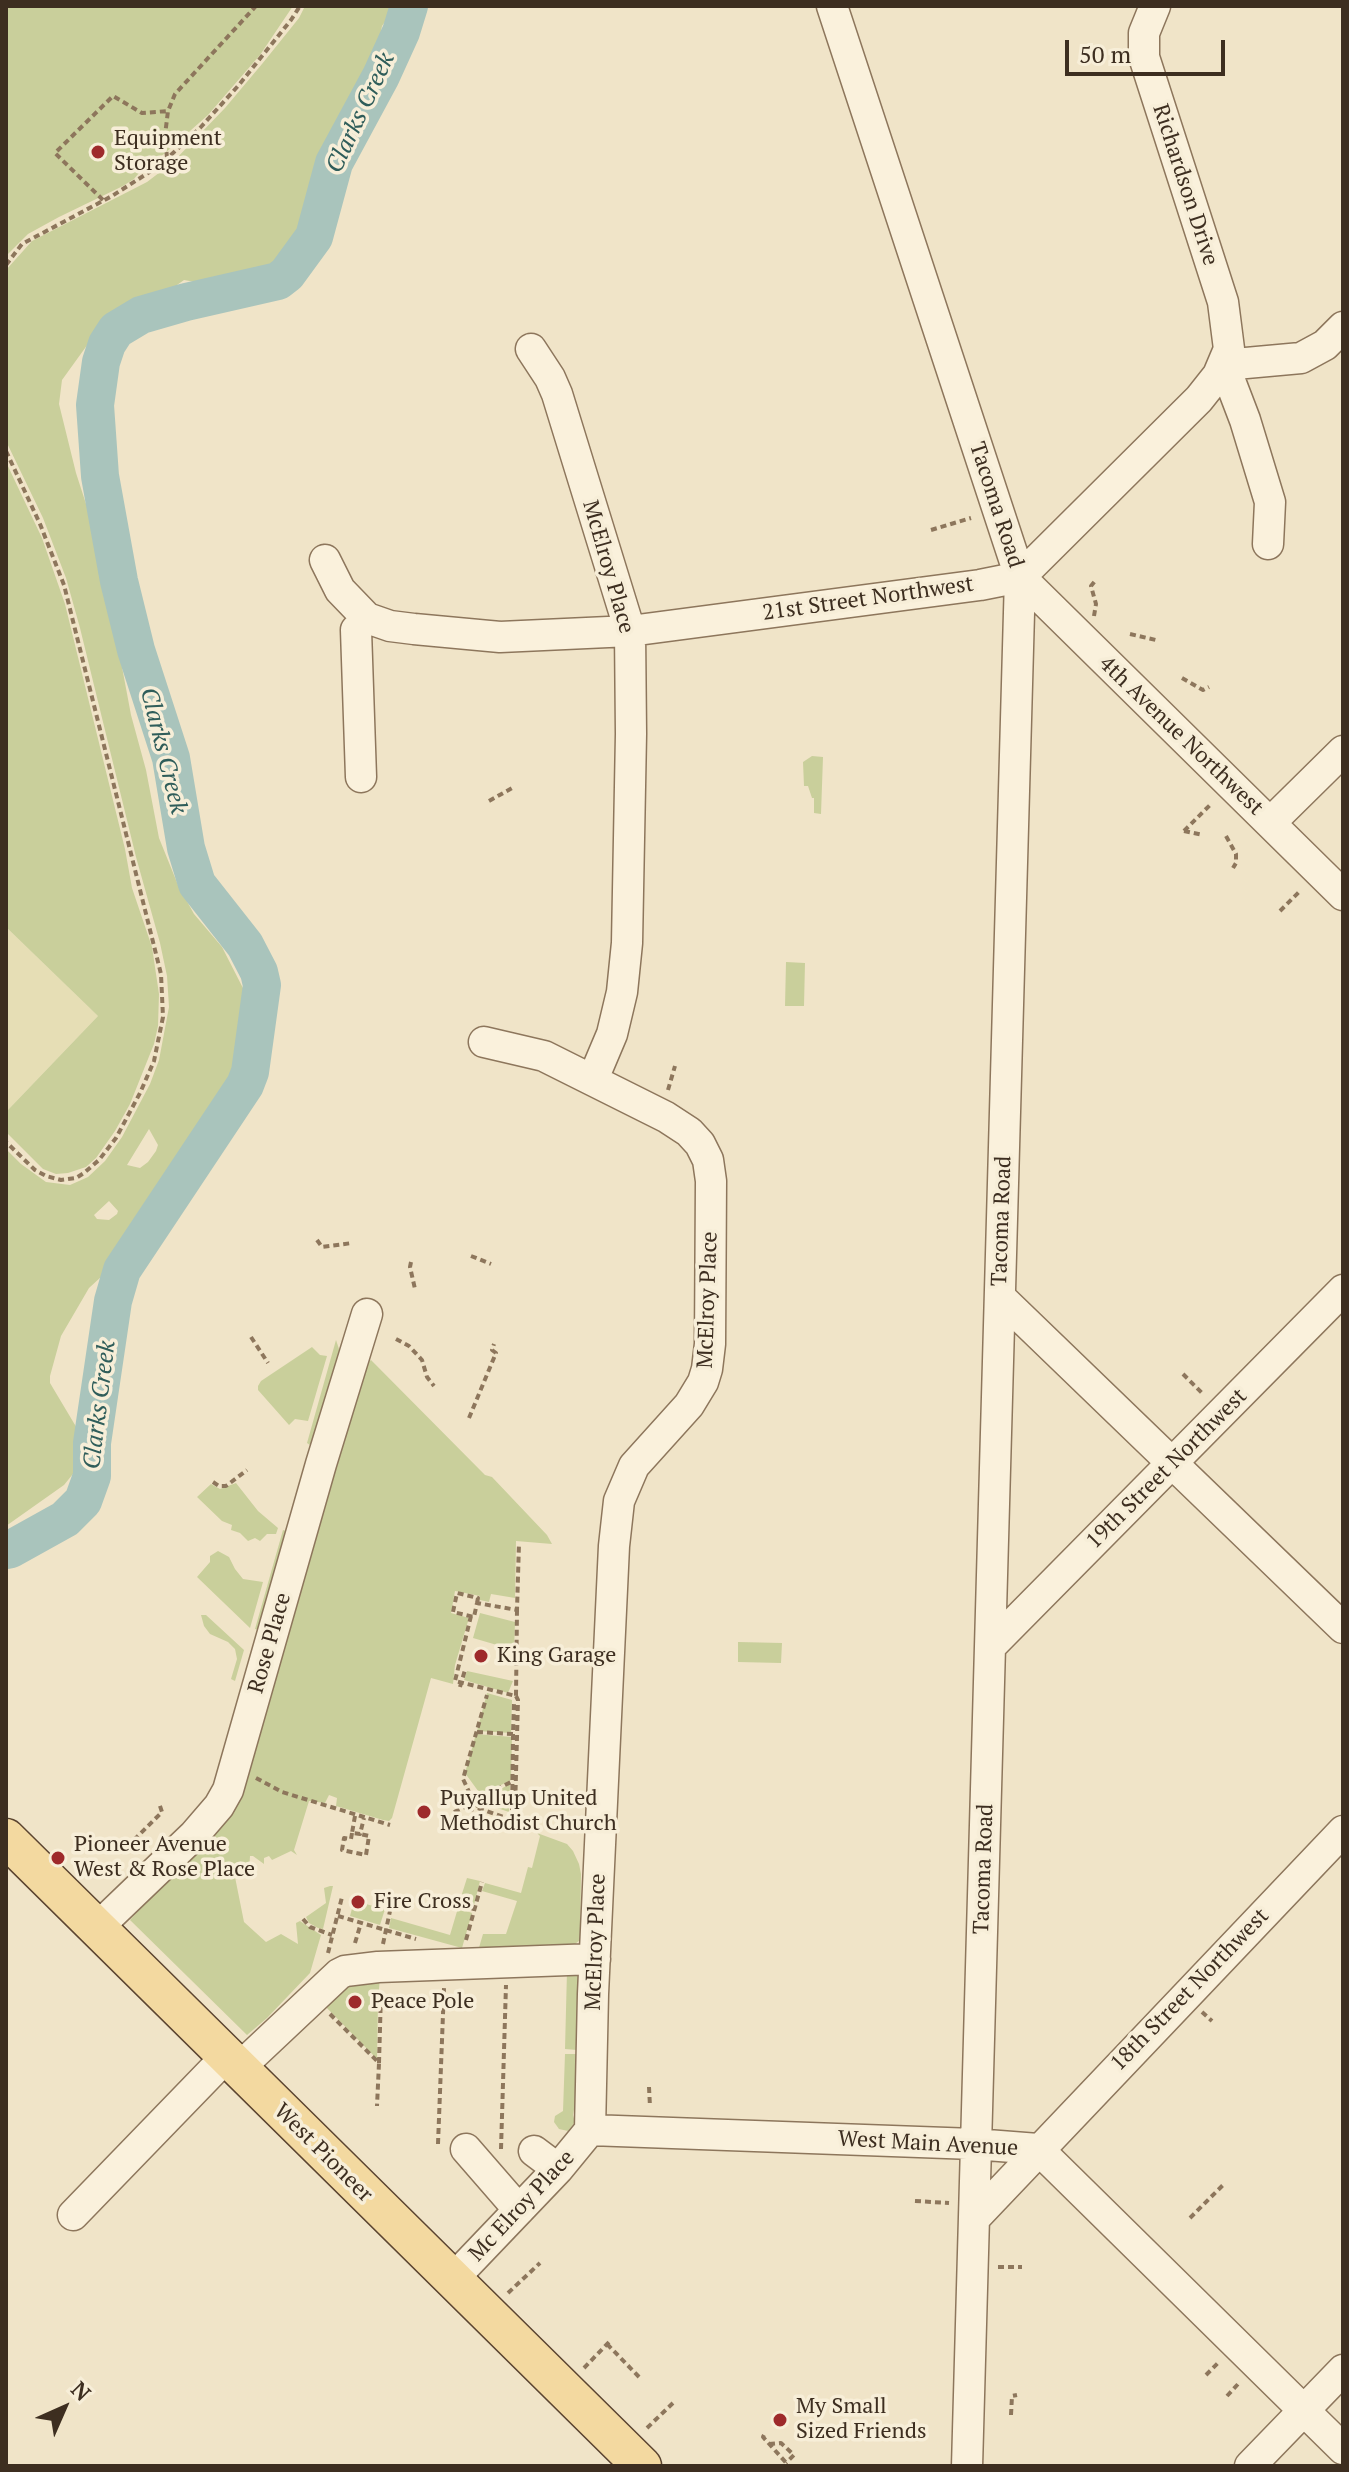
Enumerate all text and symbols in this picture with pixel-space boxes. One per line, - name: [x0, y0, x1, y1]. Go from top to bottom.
- scale bar: [1069, 24, 1229, 74]
- text: 50 m: [1079, 38, 1131, 70]
- water label: Clarks Creek: [321, 48, 401, 178]
- street label: Richardson Drive: [1146, 101, 1224, 269]
- place label: Equipment Storage: [114, 126, 222, 178]
- marker: Equipment Storage: [89, 143, 107, 161]
- street label: Tacoma Road: [963, 439, 1029, 571]
- street label: McElroy Place: [576, 497, 640, 637]
- street label: 21st Street Northwest: [761, 571, 975, 627]
- street label: 4th Avenue Northwest: [1093, 651, 1269, 821]
- water label: Clarks Creek: [133, 685, 193, 817]
- street label: Tacoma Road: [987, 1155, 1017, 1287]
- street label: McElroy Place: [692, 1231, 724, 1369]
- water label: Clarks Creek: [78, 1339, 122, 1471]
- street label: 19th Street Northwest: [1081, 1383, 1253, 1555]
- street label: Rose Place: [243, 1590, 297, 1696]
- place label: King Garage: [497, 1643, 616, 1669]
- marker: King Garage: [472, 1647, 490, 1665]
- place label: Puyallup United Methodist Church: [440, 1786, 617, 1838]
- marker: Puyallup United Methodist Church: [415, 1803, 433, 1821]
- street label: Tacoma Road: [969, 1803, 999, 1935]
- place label: Pioneer Avenue West & Rose Place: [74, 1832, 255, 1884]
- marker: Pioneer Avenue West & Rose Place: [49, 1849, 67, 1867]
- street label: McElroy Place: [580, 1873, 612, 2011]
- place label: Fire Cross: [374, 1889, 471, 1915]
- marker: Fire Cross: [349, 1893, 367, 1911]
- street label: 18th Street Northwest: [1105, 1903, 1275, 2077]
- place label: Peace Pole: [371, 1989, 474, 2015]
- marker: Peace Pole: [346, 1993, 364, 2011]
- street label: West Pioneer: [268, 2098, 378, 2208]
- street label: West Main Avenue: [837, 2126, 1019, 2162]
- street label: Mc Elroy Place: [464, 2145, 580, 2267]
- north arrow: [24, 2368, 104, 2448]
- text: N: [65, 2375, 97, 2407]
- place label: My Small Sized Friends: [796, 2394, 926, 2446]
- marker: My Small Sized Friends: [771, 2411, 789, 2429]

